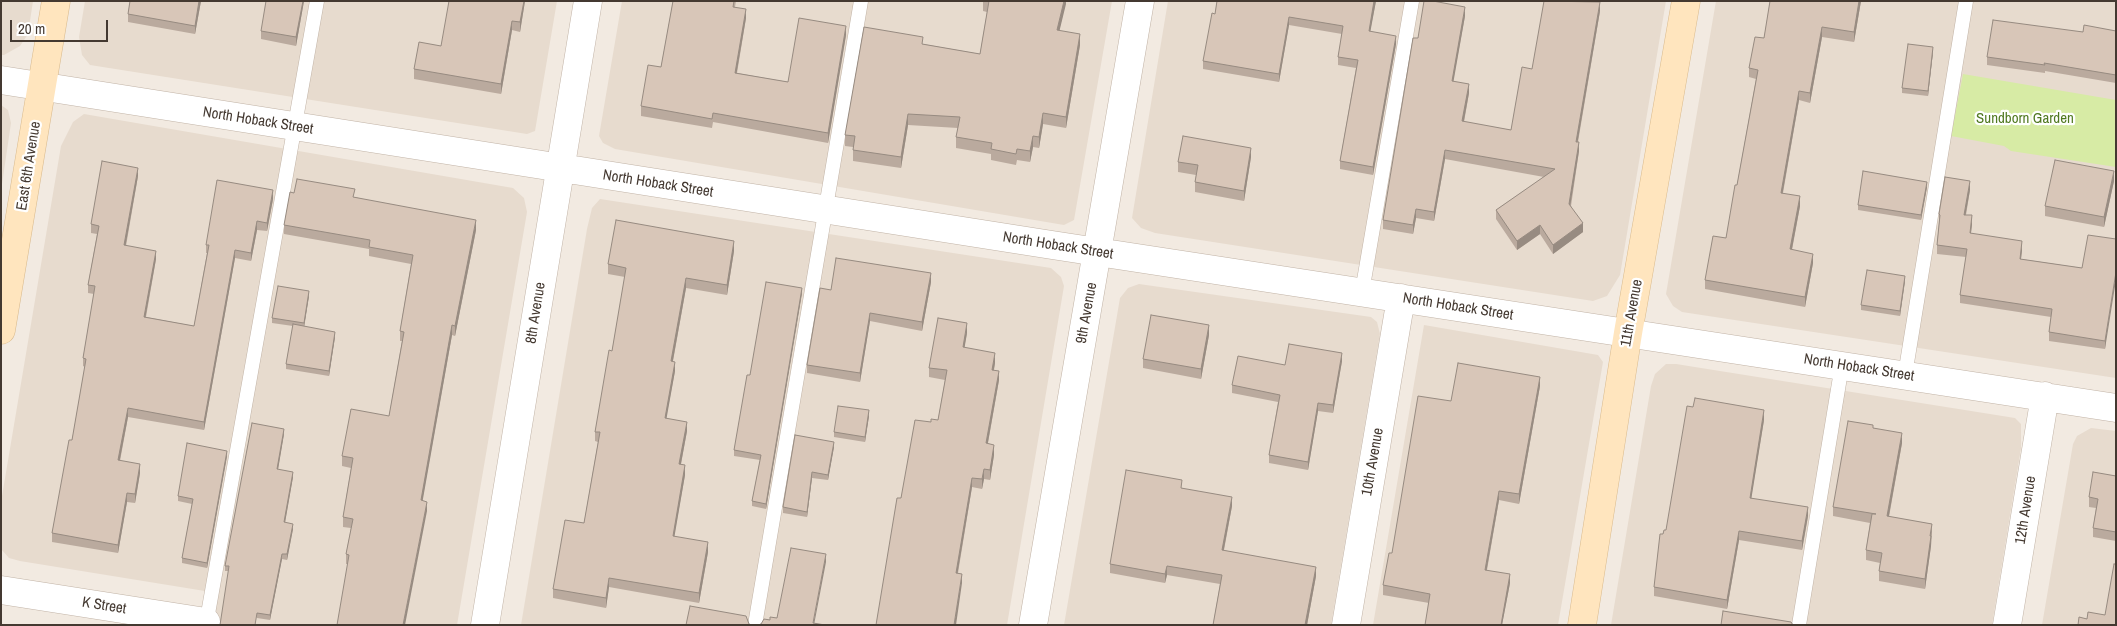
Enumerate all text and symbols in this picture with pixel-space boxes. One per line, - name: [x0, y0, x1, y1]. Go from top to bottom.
- scale bar: [12, 10, 110, 42]
- text: 20 m: [18, 18, 45, 39]
- street label: North Hoback Street: [202, 103, 314, 139]
- park label: Sundborn Garden: [1976, 110, 2074, 128]
- street label: East 6th Avenue: [13, 120, 45, 212]
- street label: North Hoback Street: [602, 166, 714, 202]
- street label: North Hoback Street: [1002, 228, 1114, 264]
- street label: 11th Avenue: [1617, 278, 1647, 348]
- street label: 8th Avenue: [522, 281, 550, 345]
- street label: 9th Avenue: [1073, 281, 1101, 345]
- street label: North Hoback Street: [1402, 289, 1514, 325]
- street label: North Hoback Street: [1803, 350, 1915, 386]
- street label: 10th Avenue: [1358, 427, 1388, 497]
- street label: 12th Avenue: [2012, 475, 2040, 545]
- street label: K Street: [81, 594, 127, 618]

